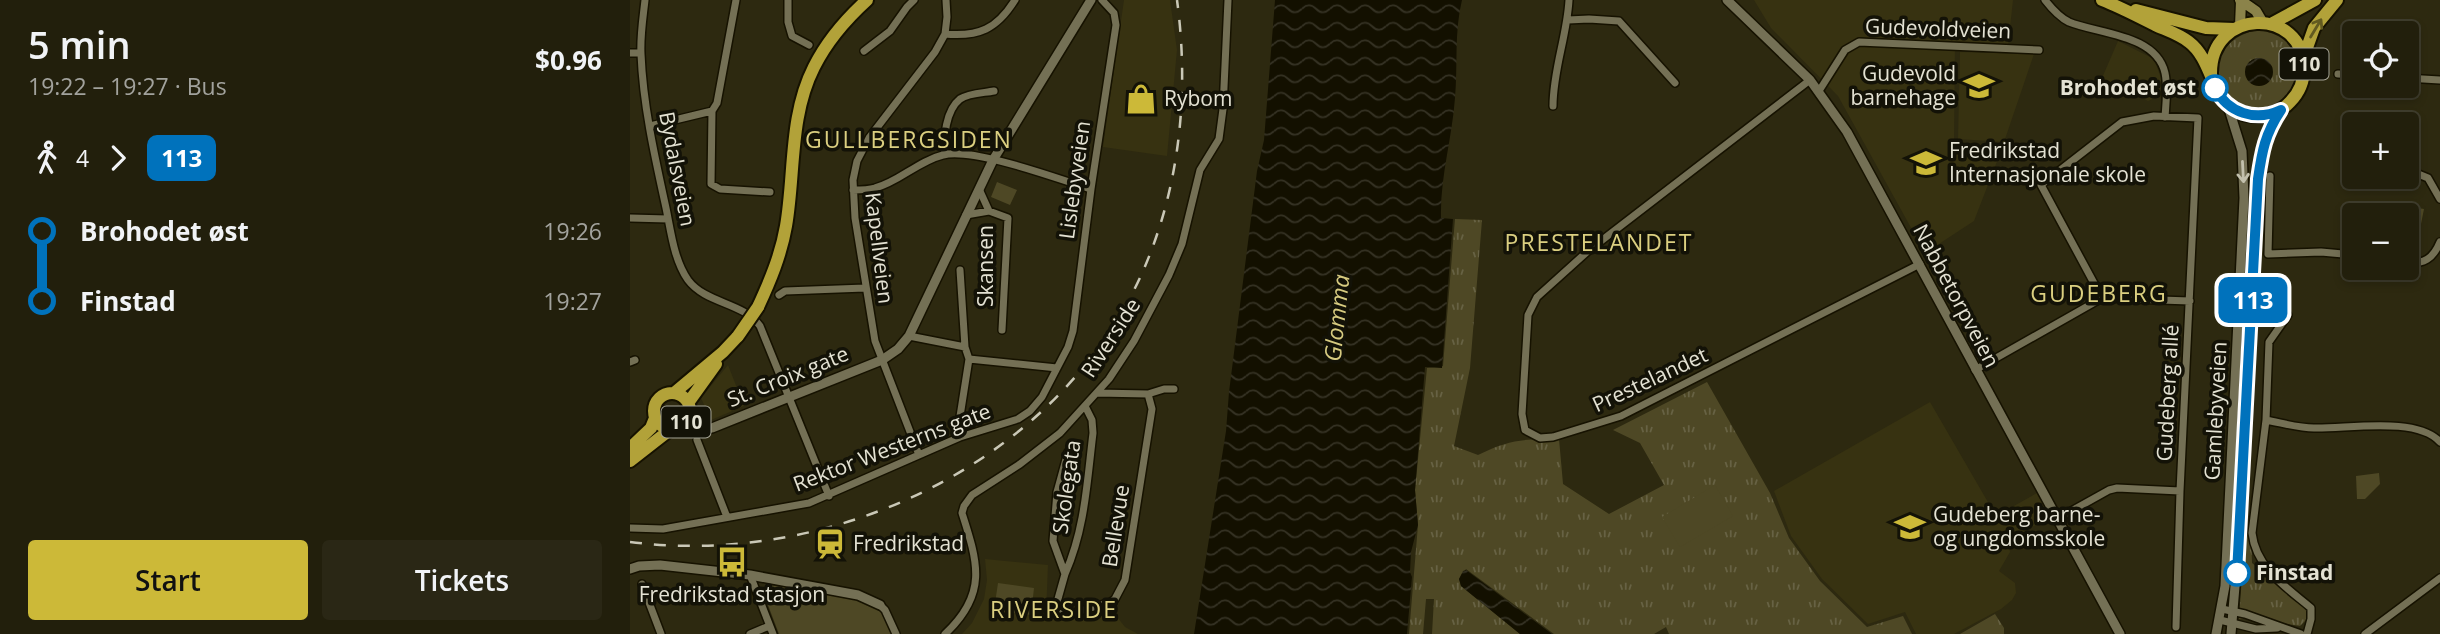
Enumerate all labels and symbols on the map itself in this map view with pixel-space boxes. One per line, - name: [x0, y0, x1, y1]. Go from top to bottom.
- street label: Gudevoldveien: [1864, 11, 2012, 45]
- one-way arrow: [2309, 18, 2323, 38]
- road number: 110: [2280, 48, 2328, 80]
- place label: Gudevold barnehage: [1850, 59, 1956, 111]
- school or university icon: Gudevold barnehage: [1962, 69, 1996, 103]
- place label: Brohodet øst: [2060, 73, 2196, 101]
- marker: Brohodet øst: [2202, 75, 2228, 101]
- shop icon: Rybom: [1124, 82, 1158, 116]
- place label: Rybom: [1164, 84, 1232, 112]
- street label: Bydalsveien: [653, 109, 703, 228]
- street label: Lislebyveien: [1052, 119, 1096, 241]
- district label: GULLBERGSIDEN: [805, 123, 1013, 155]
- place label: Fredrikstad Internasjonale skole: [1949, 136, 2146, 188]
- school or university icon: Fredrikstad Internasjonale skole: [1909, 146, 1943, 180]
- one-way arrow: [2236, 160, 2249, 183]
- street label: Kapellveien: [859, 191, 901, 305]
- street label: Nabbetorpveien: [1907, 219, 2007, 372]
- street label: Skansen: [971, 225, 999, 307]
- district label: PRESTELANDET: [1505, 226, 1693, 258]
- water label: Glomma: [1316, 273, 1356, 363]
- district label: GUDEBERG: [2030, 277, 2168, 309]
- line badge: 113: [2213, 277, 2293, 323]
- street label: Riverside: [1074, 292, 1146, 382]
- street label: Gudeberg allé: [2149, 324, 2185, 462]
- street label: St. Croix gate: [723, 339, 852, 413]
- street label: Prestelandet: [1587, 340, 1712, 418]
- street label: Gamlebyveien: [2197, 341, 2233, 481]
- street label: Rektor Westerns gate: [789, 396, 995, 498]
- road number: 110: [662, 406, 710, 438]
- street label: Skolegata: [1046, 438, 1086, 536]
- street label: Bellevue: [1095, 483, 1135, 569]
- place label: Gudeberg barne- og ungdomsskole: [1933, 500, 2105, 552]
- school or university icon: Gudeberg barne- og ungdomsskole: [1893, 510, 1927, 544]
- station icon: Fredrikstad: [813, 527, 847, 561]
- place label: Fredrikstad: [853, 529, 964, 557]
- bus stop icon: Fredrikstad stasjon: [715, 545, 749, 579]
- place label: Finstad: [2256, 558, 2333, 586]
- marker: Finstad: [2224, 560, 2250, 586]
- place label: Fredrikstad stasjon: [639, 580, 825, 608]
- district label: RIVERSIDE: [990, 593, 1118, 625]

